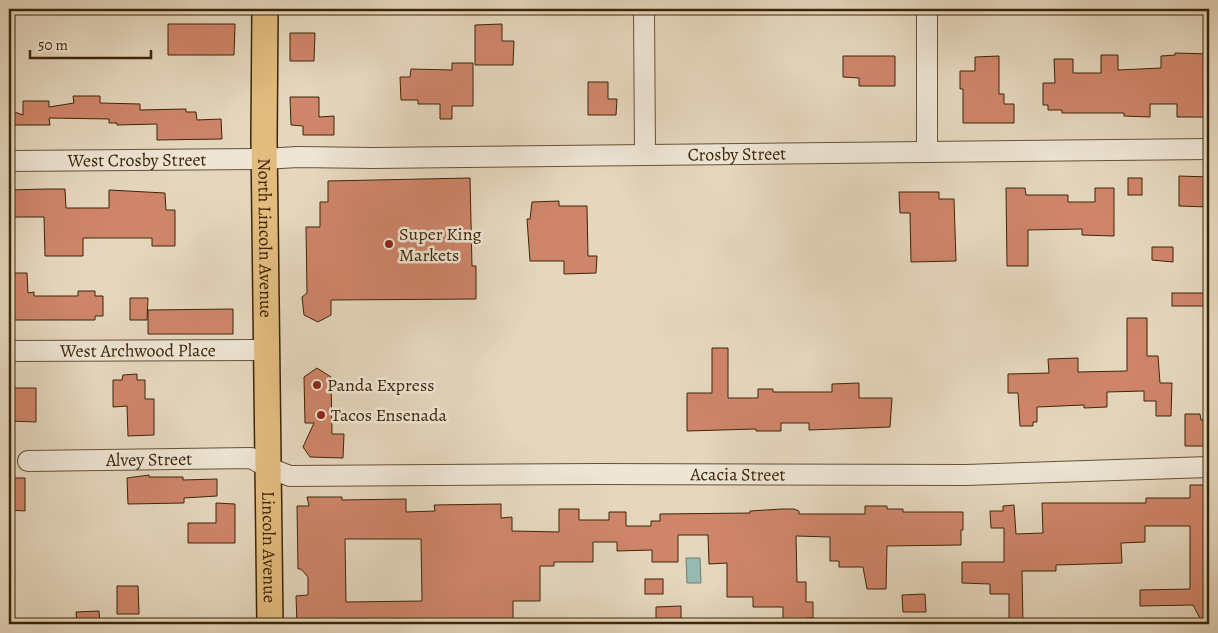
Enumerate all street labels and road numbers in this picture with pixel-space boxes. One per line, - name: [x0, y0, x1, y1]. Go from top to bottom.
- street label: Crosby Street: [687, 142, 786, 167]
- street label: West Crosby Street: [66, 147, 207, 173]
- street label: North Lincoln Avenue: [252, 158, 278, 318]
- street label: West Archwood Place: [59, 338, 216, 363]
- street label: Alvey Street: [105, 447, 192, 472]
- street label: Acacia Street: [689, 462, 786, 487]
- street label: Lincoln Avenue: [256, 491, 282, 603]

